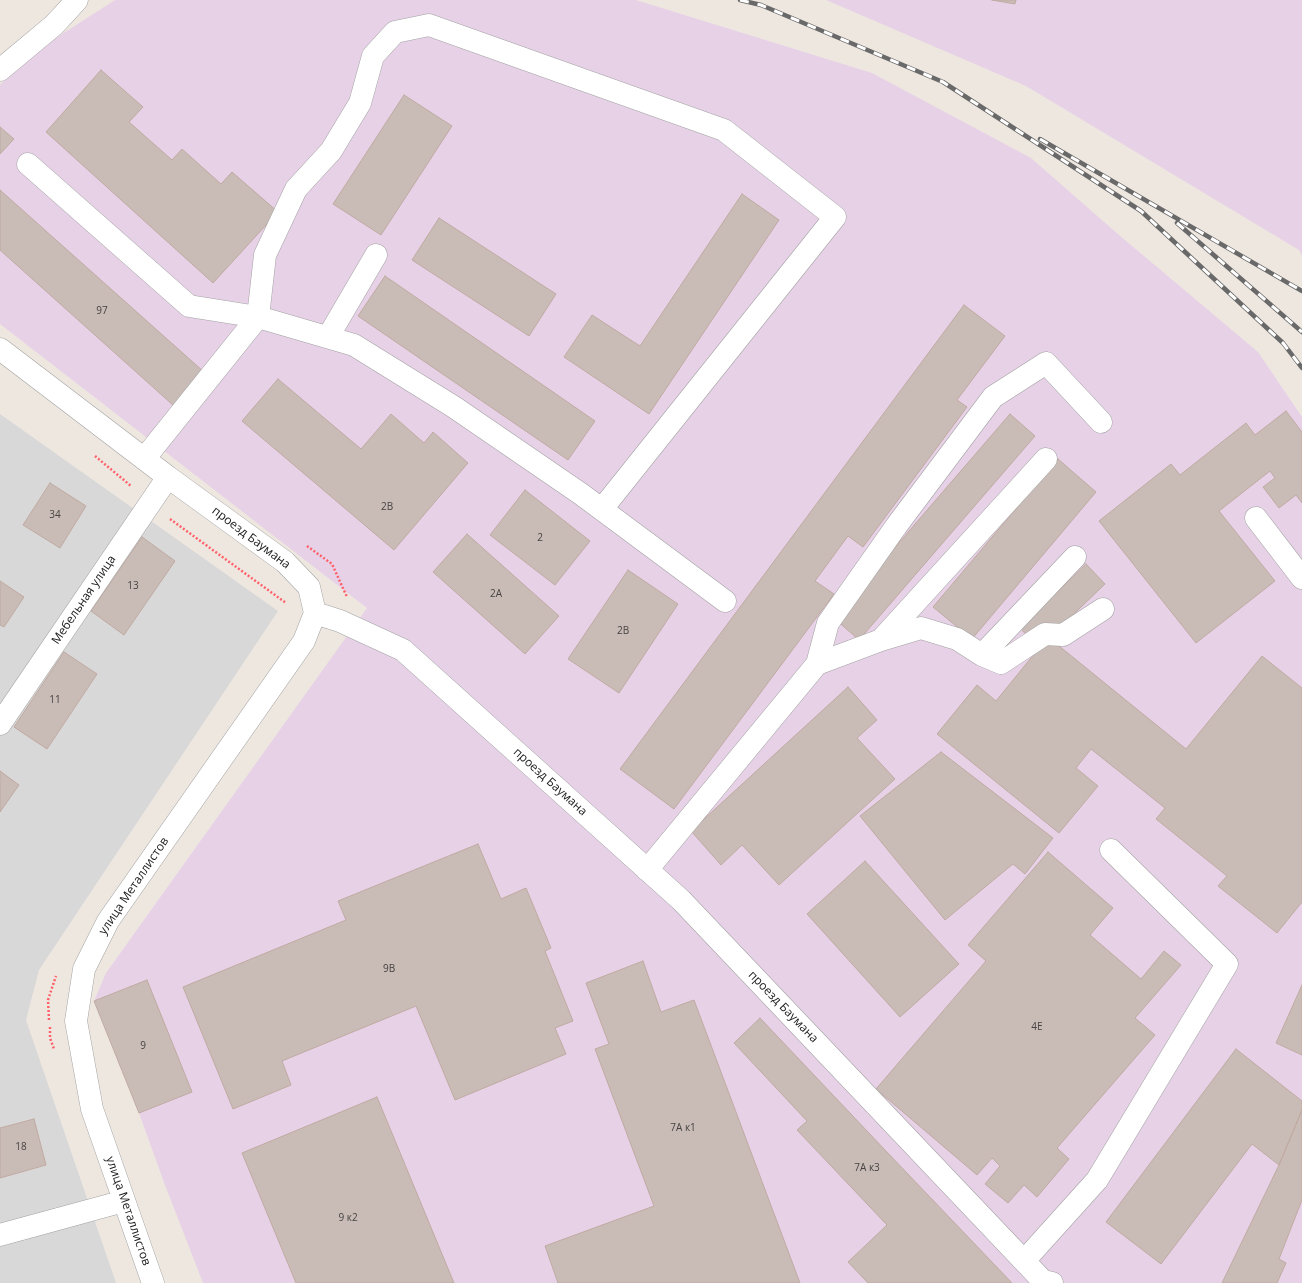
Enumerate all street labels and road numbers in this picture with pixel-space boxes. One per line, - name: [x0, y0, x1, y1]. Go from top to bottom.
- street label: проезд Баумана: [209, 504, 293, 572]
- street label: Мебельная улица: [49, 553, 119, 647]
- street label: проезд Баумана: [510, 745, 590, 819]
- street label: улица Металлистов: [96, 835, 172, 937]
- street label: проезд Баумана: [745, 968, 821, 1046]
- street label: улица Металлистов: [103, 1155, 153, 1267]

